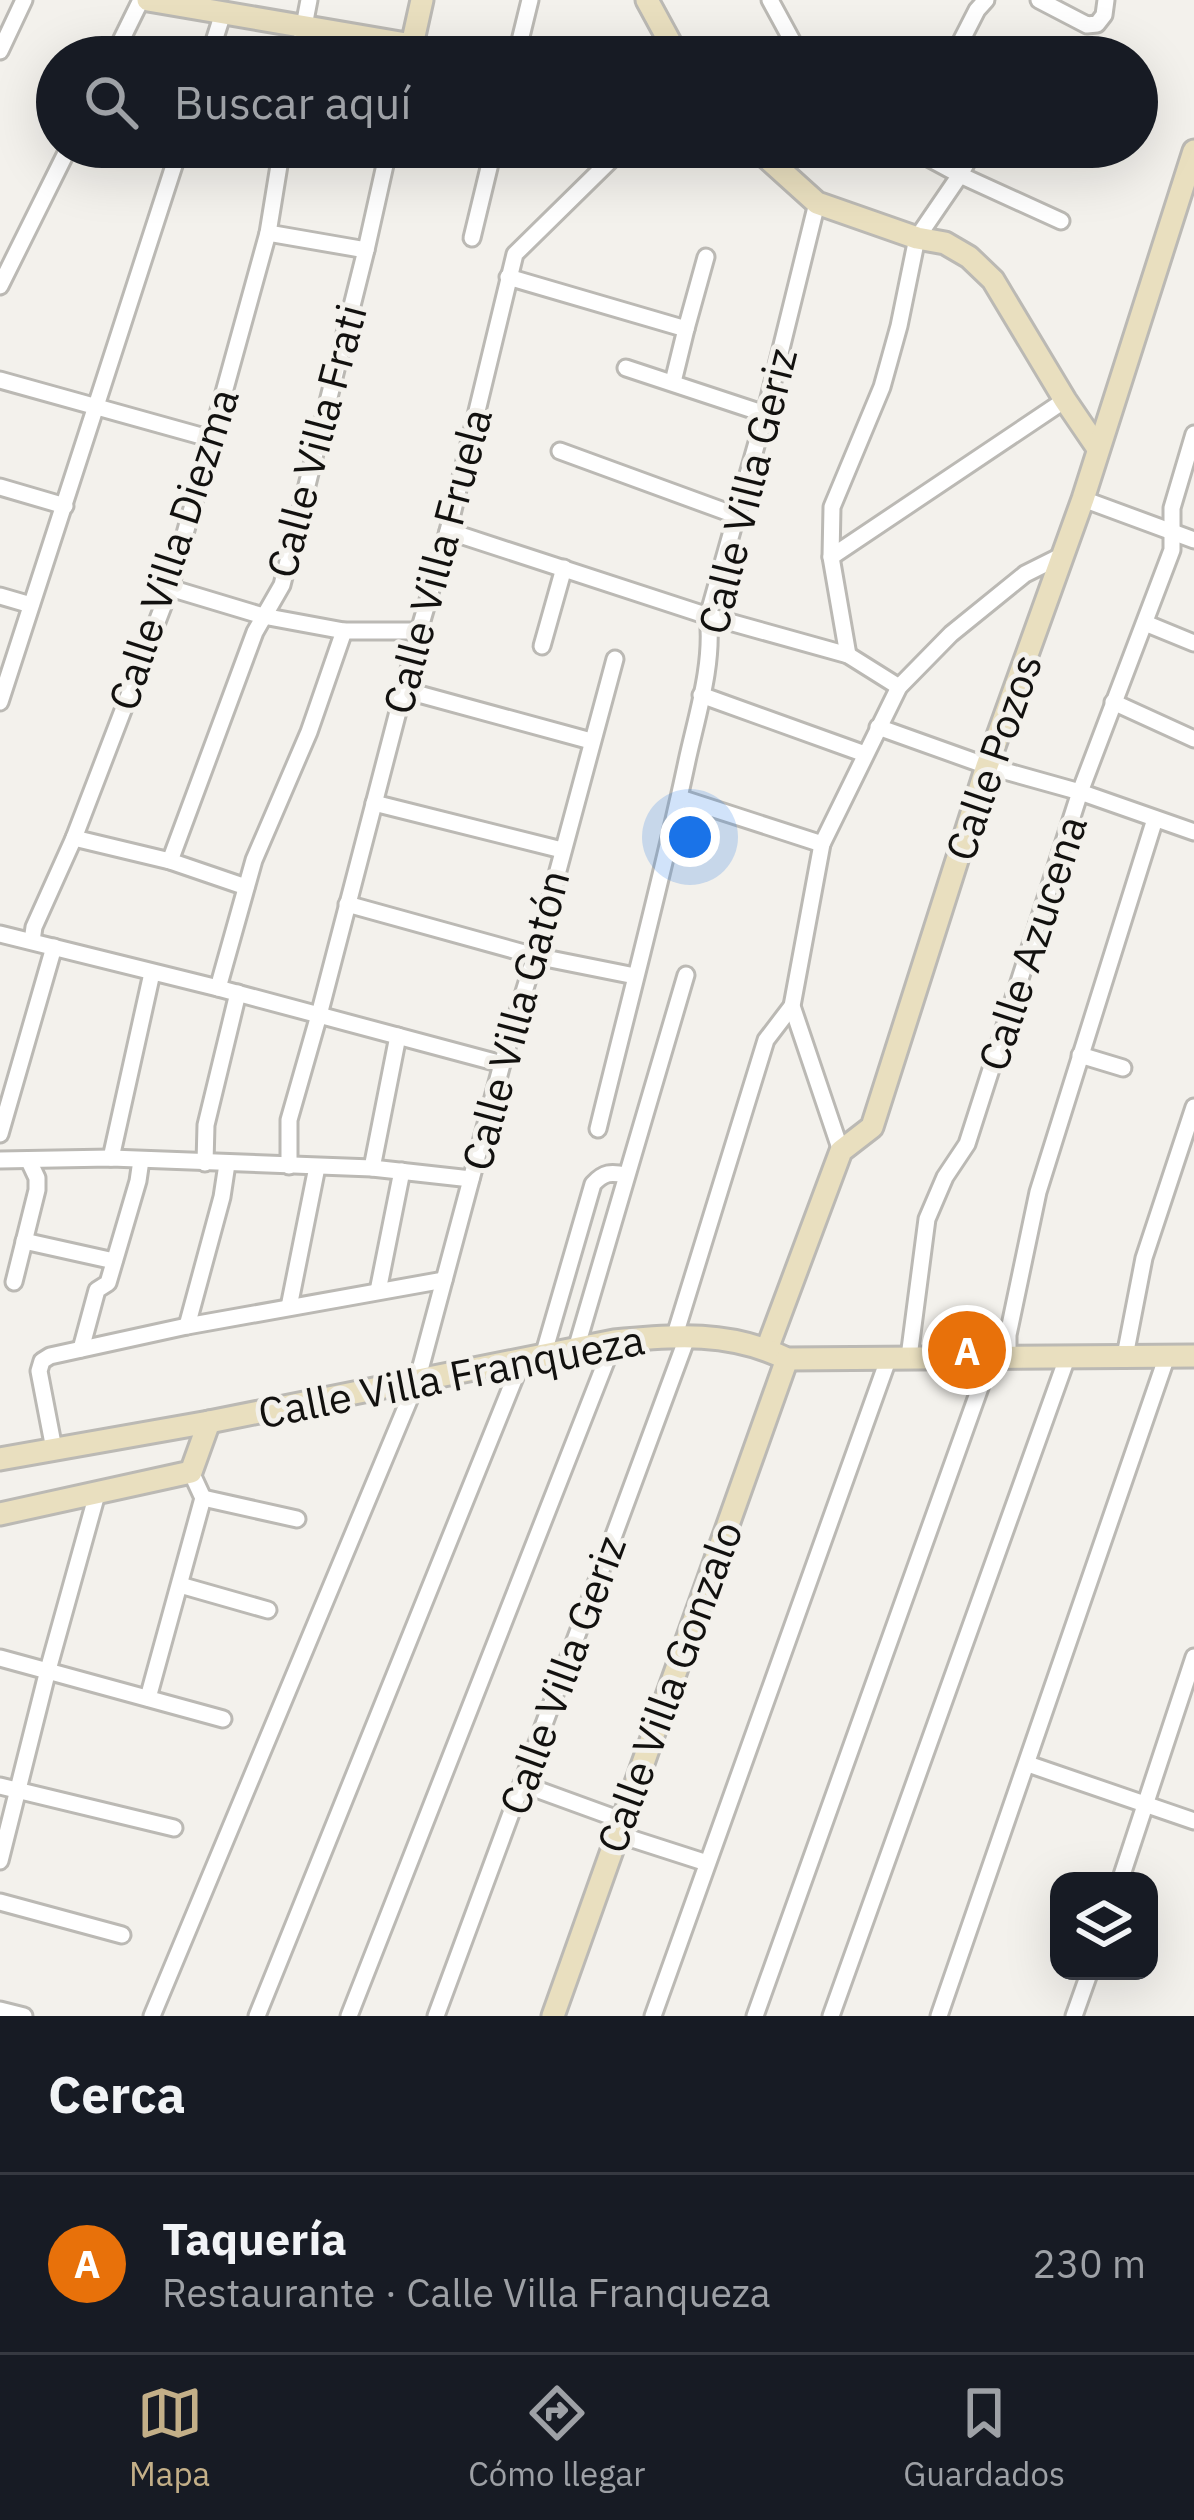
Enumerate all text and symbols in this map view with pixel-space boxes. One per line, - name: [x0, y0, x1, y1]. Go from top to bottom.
- search box: [36, 36, 1158, 168]
- icon: search: [78, 69, 144, 135]
- text: Buscar aquí: [174, 73, 412, 131]
- street label: Calle Villa Frati: [253, 298, 379, 584]
- street label: Calle Villa Geriz: [685, 342, 809, 640]
- street label: Calle Villa Diezma: [95, 381, 251, 717]
- street label: Calle Villa Fruela: [370, 402, 504, 720]
- street label: Calle Pozos: [932, 646, 1054, 868]
- your location: [660, 807, 720, 867]
- street label: Calle Azucena: [965, 808, 1099, 1078]
- street label: Calle Villa Gatón: [448, 864, 582, 1176]
- pin: A: [928, 1305, 1006, 1395]
- street label: Calle Villa Franqueza: [253, 1312, 649, 1440]
- street label: Calle Villa Gonzalo: [584, 1514, 754, 1860]
- street label: Calle Villa Geriz: [486, 1528, 638, 1822]
- map controls: [1050, 1872, 1158, 1980]
- button: layers: [1050, 1872, 1158, 1980]
- text: Cerca: [48, 2061, 186, 2127]
- text: Taquería: [162, 2209, 347, 2267]
- text: A: [74, 2238, 100, 2289]
- text: 230 m: [1033, 2238, 1146, 2289]
- text: Restaurante · Calle Villa Franqueza: [162, 2267, 771, 2318]
- tab: Mapa: [129, 2380, 210, 2495]
- tab: Cómo llegar: [468, 2380, 645, 2495]
- tab: Guardados: [903, 2380, 1065, 2495]

